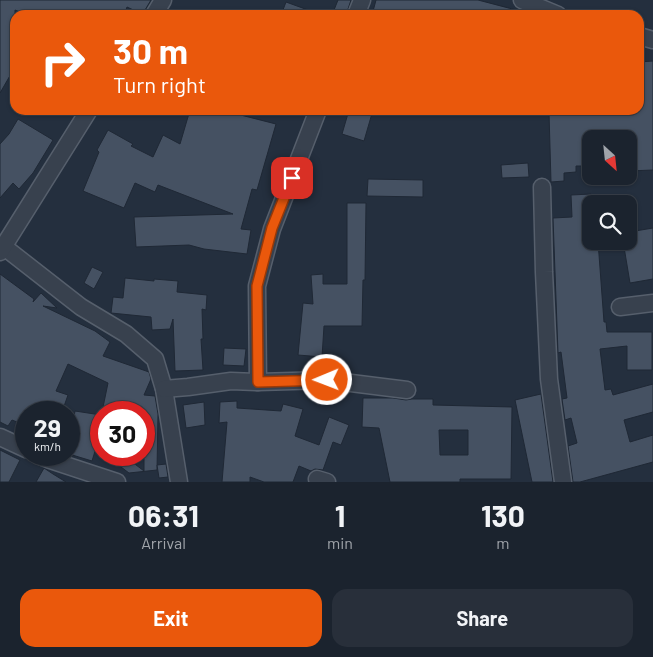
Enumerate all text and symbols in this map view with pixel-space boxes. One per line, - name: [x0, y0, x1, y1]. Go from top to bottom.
- text: 30 m: [113, 29, 188, 71]
- icon: right: [30, 30, 95, 95]
- text: Turn right: [113, 71, 206, 97]
- north arrow: [582, 130, 638, 185]
- map controls: [582, 130, 637, 250]
- pin: [271, 157, 313, 199]
- icon: arrive: [278, 164, 306, 192]
- button: search: [582, 195, 637, 250]
- position arrow: [300, 353, 352, 405]
- speed limit sign: 30: [90, 401, 155, 466]
- text: 29: [34, 412, 61, 442]
- text: km/h: [34, 439, 61, 453]
- text: 06:31: [128, 497, 199, 533]
- text: 1: [335, 497, 345, 533]
- text: 130: [481, 497, 525, 533]
- text: Arrival: [141, 533, 186, 552]
- text: min: [327, 533, 353, 552]
- text: m: [496, 533, 510, 552]
- button: Exit: [20, 589, 322, 647]
- button: Share: [332, 589, 633, 647]

